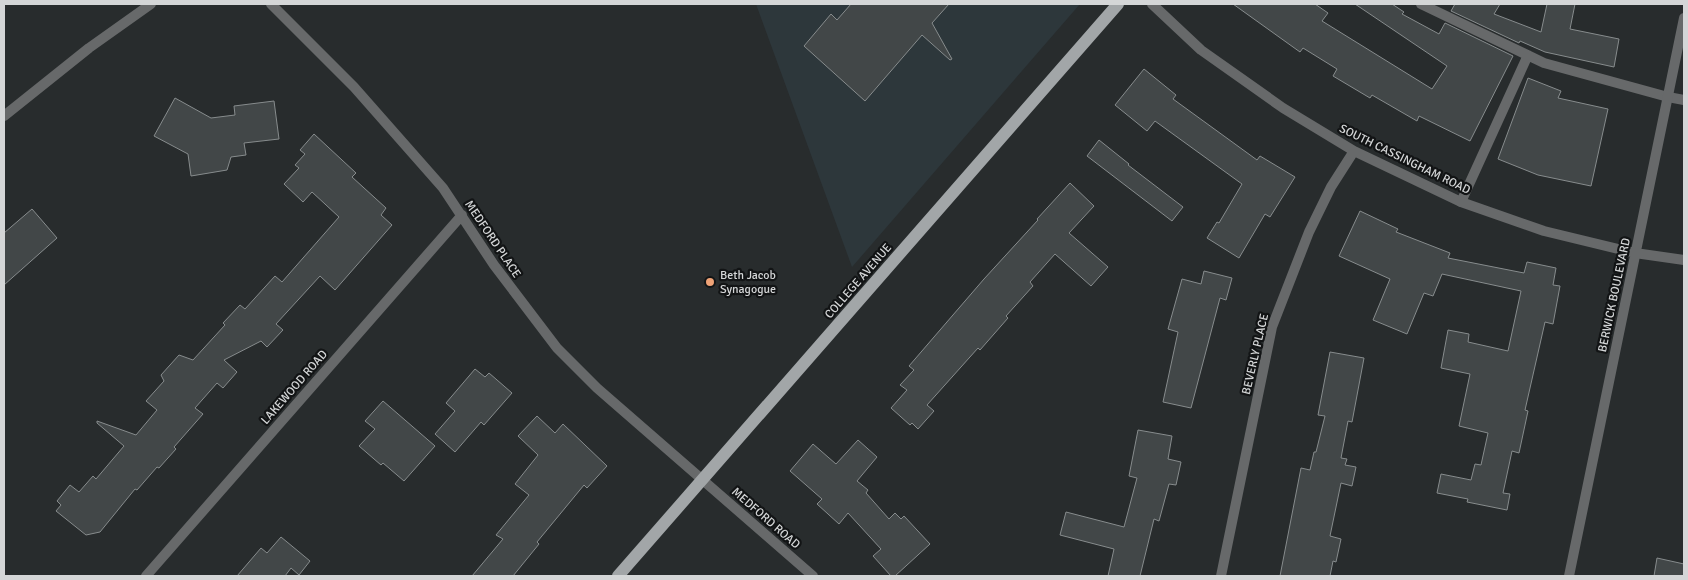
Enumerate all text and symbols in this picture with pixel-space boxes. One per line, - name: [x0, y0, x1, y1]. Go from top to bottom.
- street label: SOUTH CASSINGHAM ROAD: [1337, 121, 1473, 198]
- street label: MEDFORD PLACE: [461, 198, 524, 281]
- street label: BERWICK BOULEVARD: [1595, 236, 1634, 354]
- street label: COLLEGE AVENUE: [822, 241, 895, 322]
- place label: Beth Jacob Synagogue: [720, 268, 776, 297]
- marker: Beth Jacob Synagogue: [704, 276, 716, 288]
- street label: BEVERLY PLACE: [1239, 312, 1272, 396]
- street label: LAKEWOOD ROAD: [258, 347, 331, 428]
- street label: MEDFORD ROAD: [728, 485, 803, 552]

